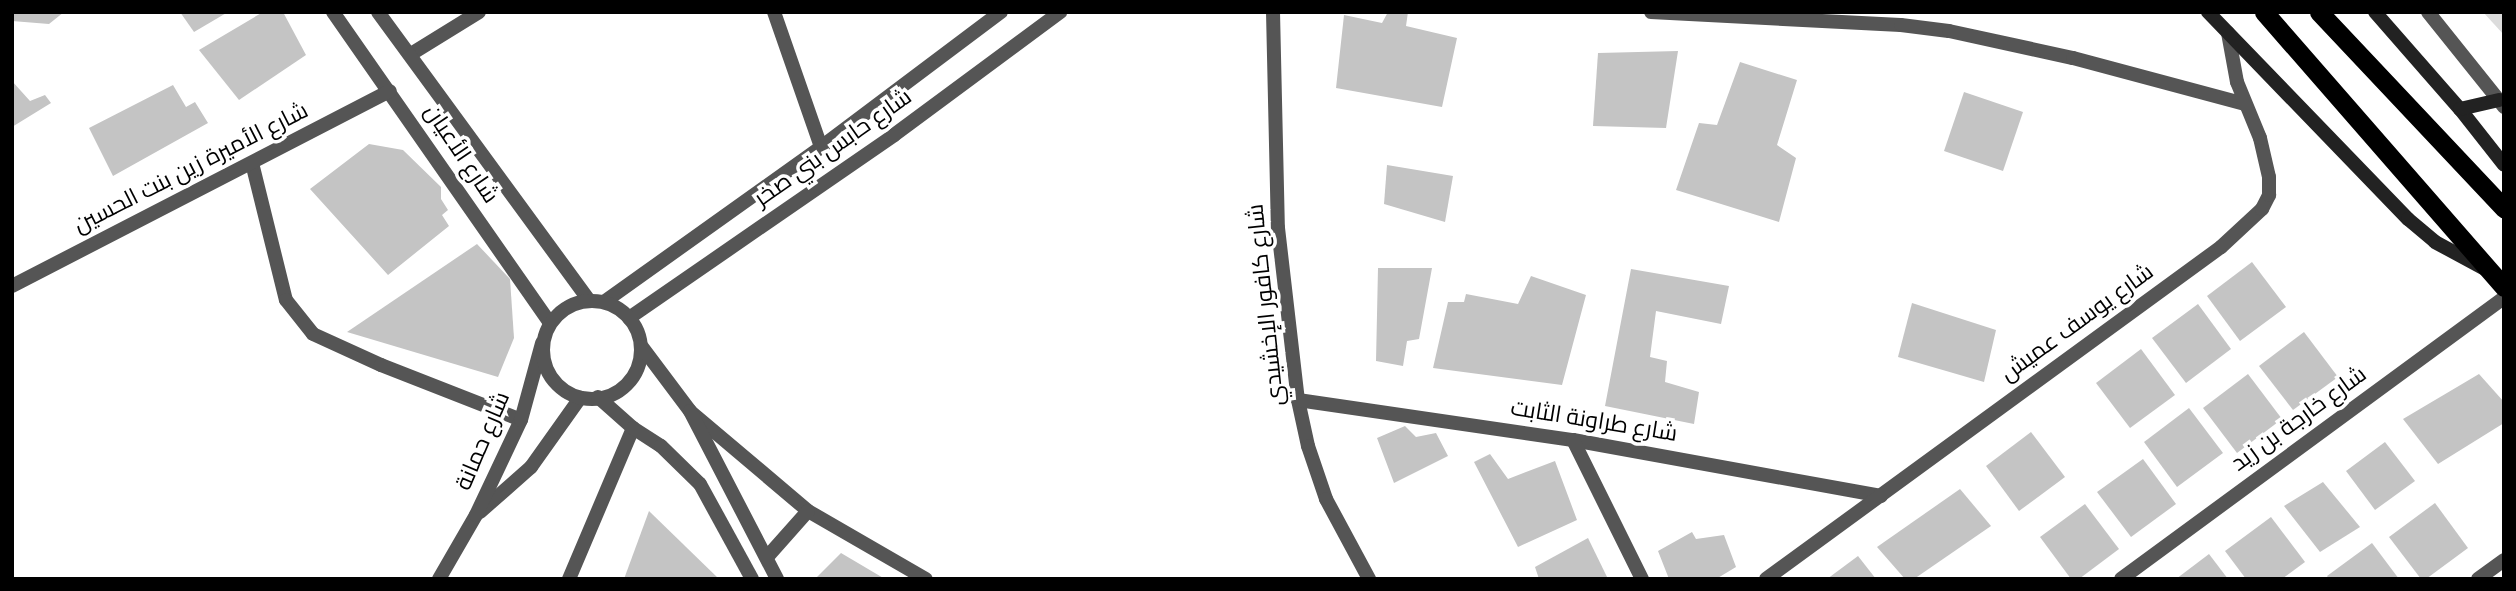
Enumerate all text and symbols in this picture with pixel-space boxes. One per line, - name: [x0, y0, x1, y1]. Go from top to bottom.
- street label: شارع حابس بني صخر: [749, 83, 917, 213]
- street label: شارع الأميرة زين بنت الحسين: [69, 97, 313, 239]
- street label: شارع الأعيان: [418, 99, 504, 209]
- street label: شارع كافور الإخشيدي: [1242, 203, 1290, 407]
- street label: شارع يوسف عميش: [1995, 258, 2159, 388]
- street label: شارع خارجة بن زيد: [2226, 361, 2372, 477]
- street label: شارع حمانة: [450, 388, 516, 494]
- street label: شارع طراونة الثابت: [1509, 394, 1679, 448]

